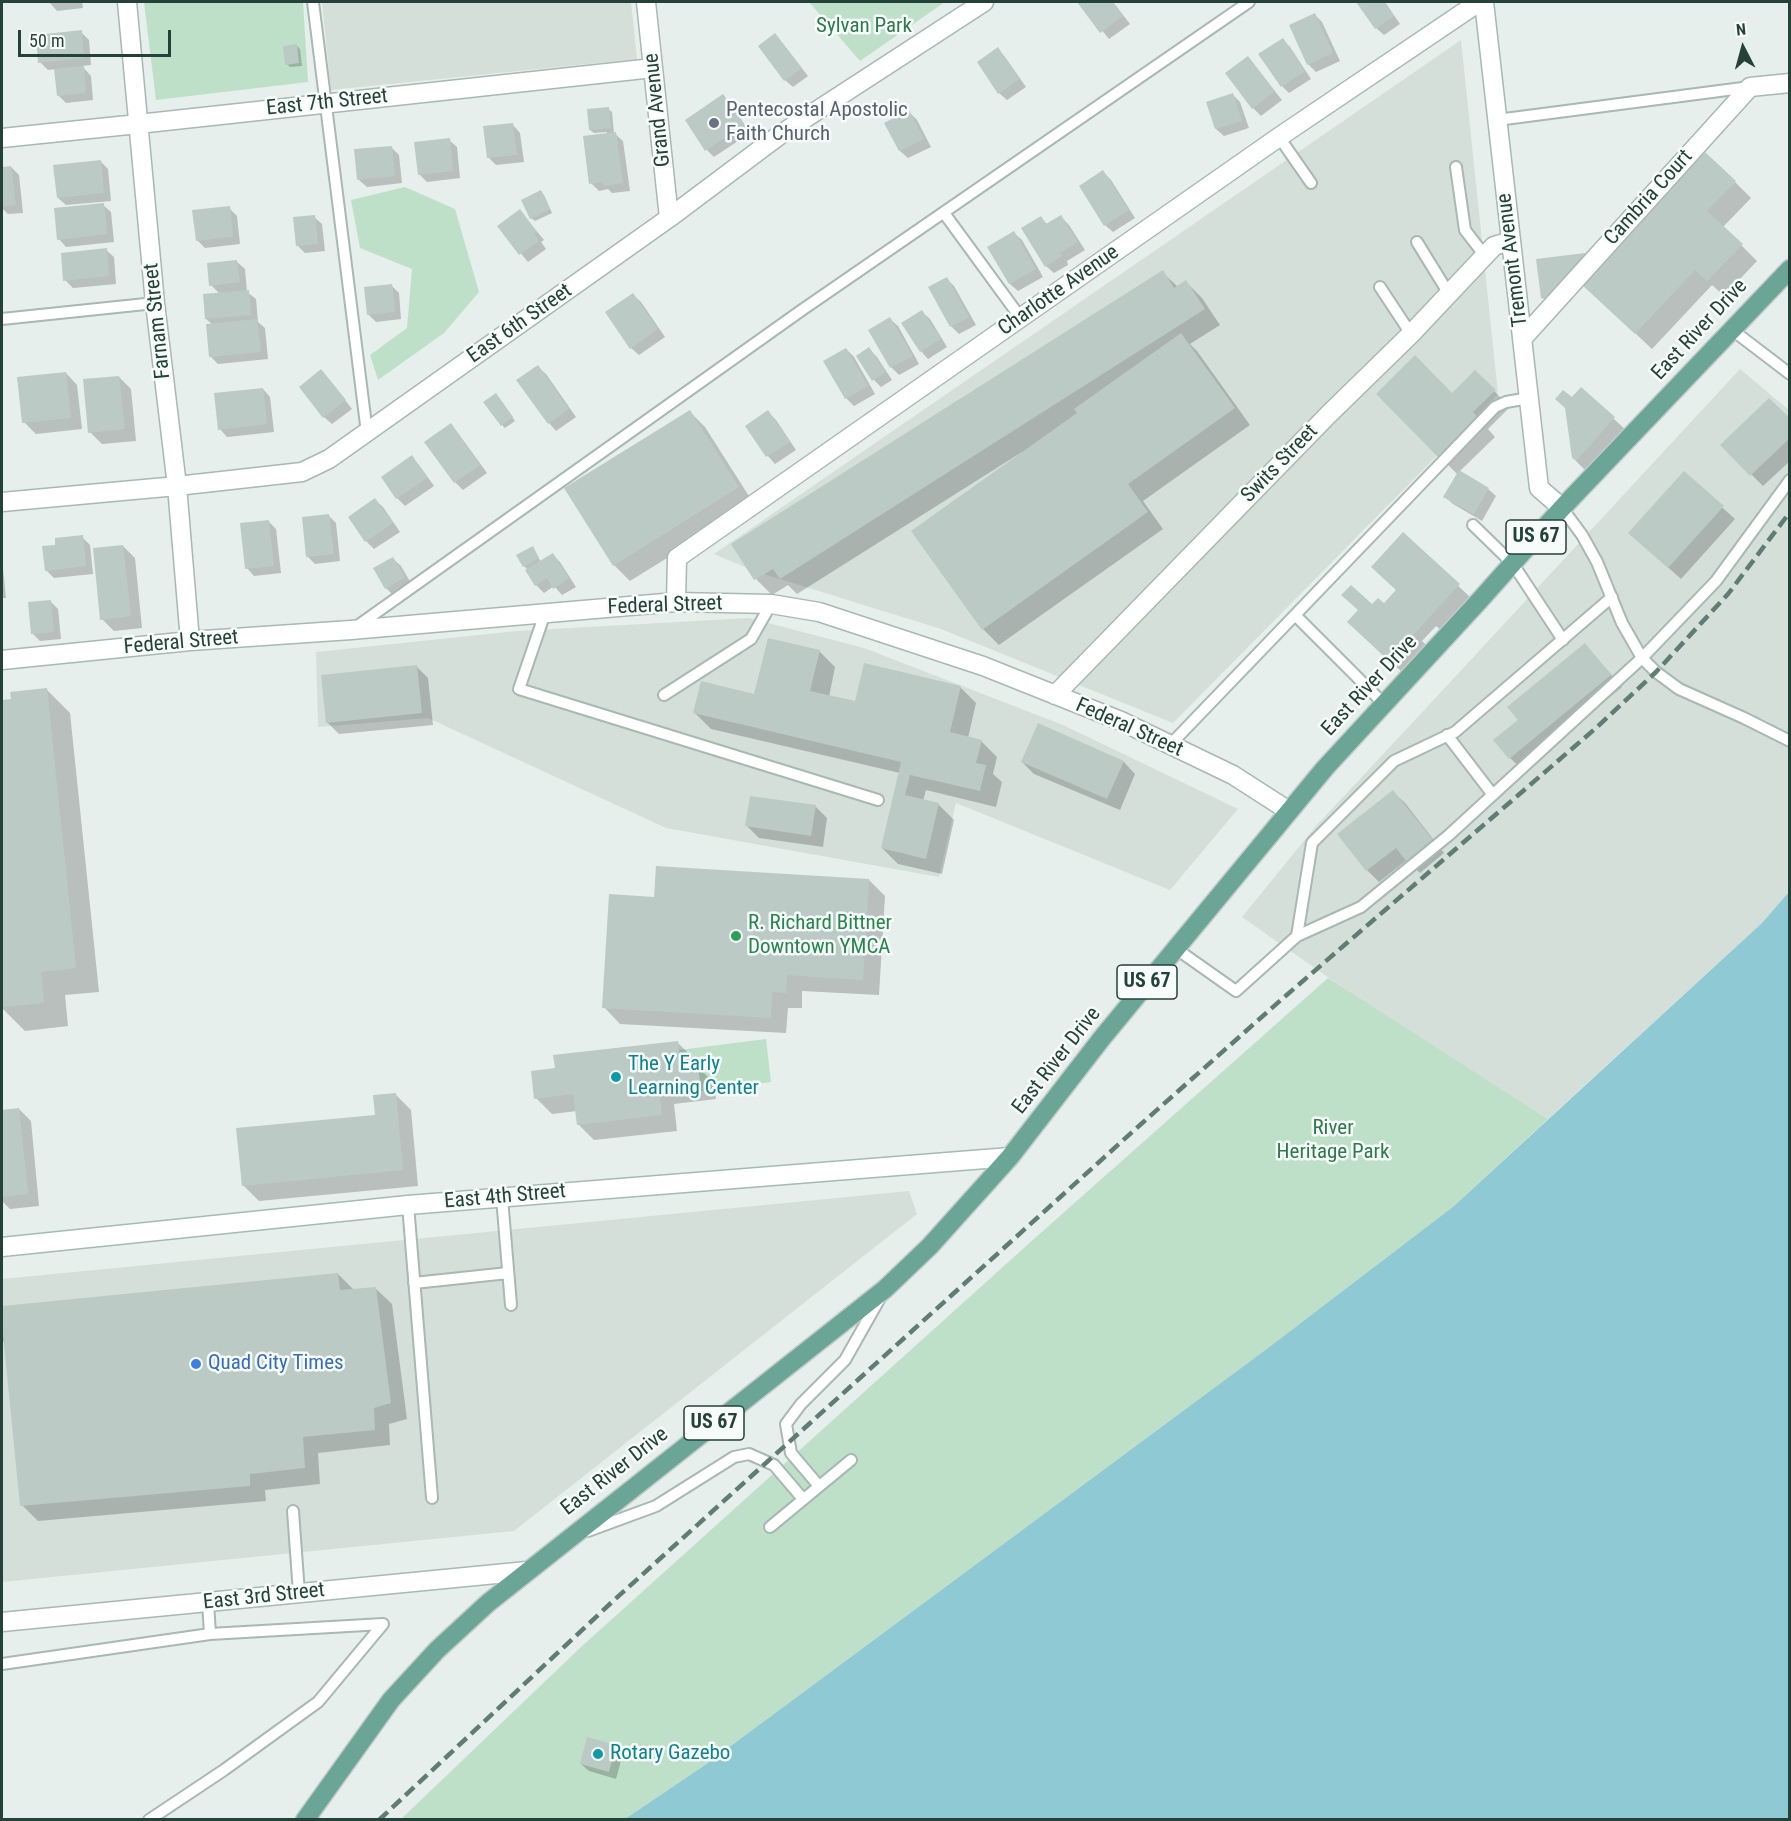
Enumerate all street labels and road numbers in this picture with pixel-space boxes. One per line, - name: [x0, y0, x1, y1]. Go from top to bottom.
- street label: Grand Avenue: [639, 52, 677, 168]
- street label: East 7th Street: [265, 84, 389, 122]
- street label: Cambria Court: [1600, 145, 1698, 251]
- street label: Tremont Avenue: [1492, 192, 1534, 328]
- street label: Charlotte Avenue: [994, 240, 1124, 342]
- street label: Farnam Street: [139, 262, 177, 380]
- street label: East River Drive: [1647, 274, 1753, 386]
- street label: East 6th Street: [463, 279, 577, 369]
- street label: Swits Street: [1236, 420, 1324, 508]
- road number: US 67: [1506, 520, 1566, 554]
- street label: Federal Street: [607, 591, 723, 621]
- street label: Federal Street: [123, 625, 239, 661]
- street label: East River Drive: [1317, 630, 1423, 742]
- street label: Federal Street: [1071, 693, 1187, 763]
- road number: US 67: [1117, 965, 1177, 999]
- street label: East River Drive: [1007, 1002, 1107, 1120]
- street label: East 4th Street: [443, 1179, 567, 1215]
- road number: US 67: [684, 1406, 744, 1440]
- street label: East River Drive: [556, 1422, 674, 1522]
- street label: East 3rd Street: [202, 1578, 326, 1616]

